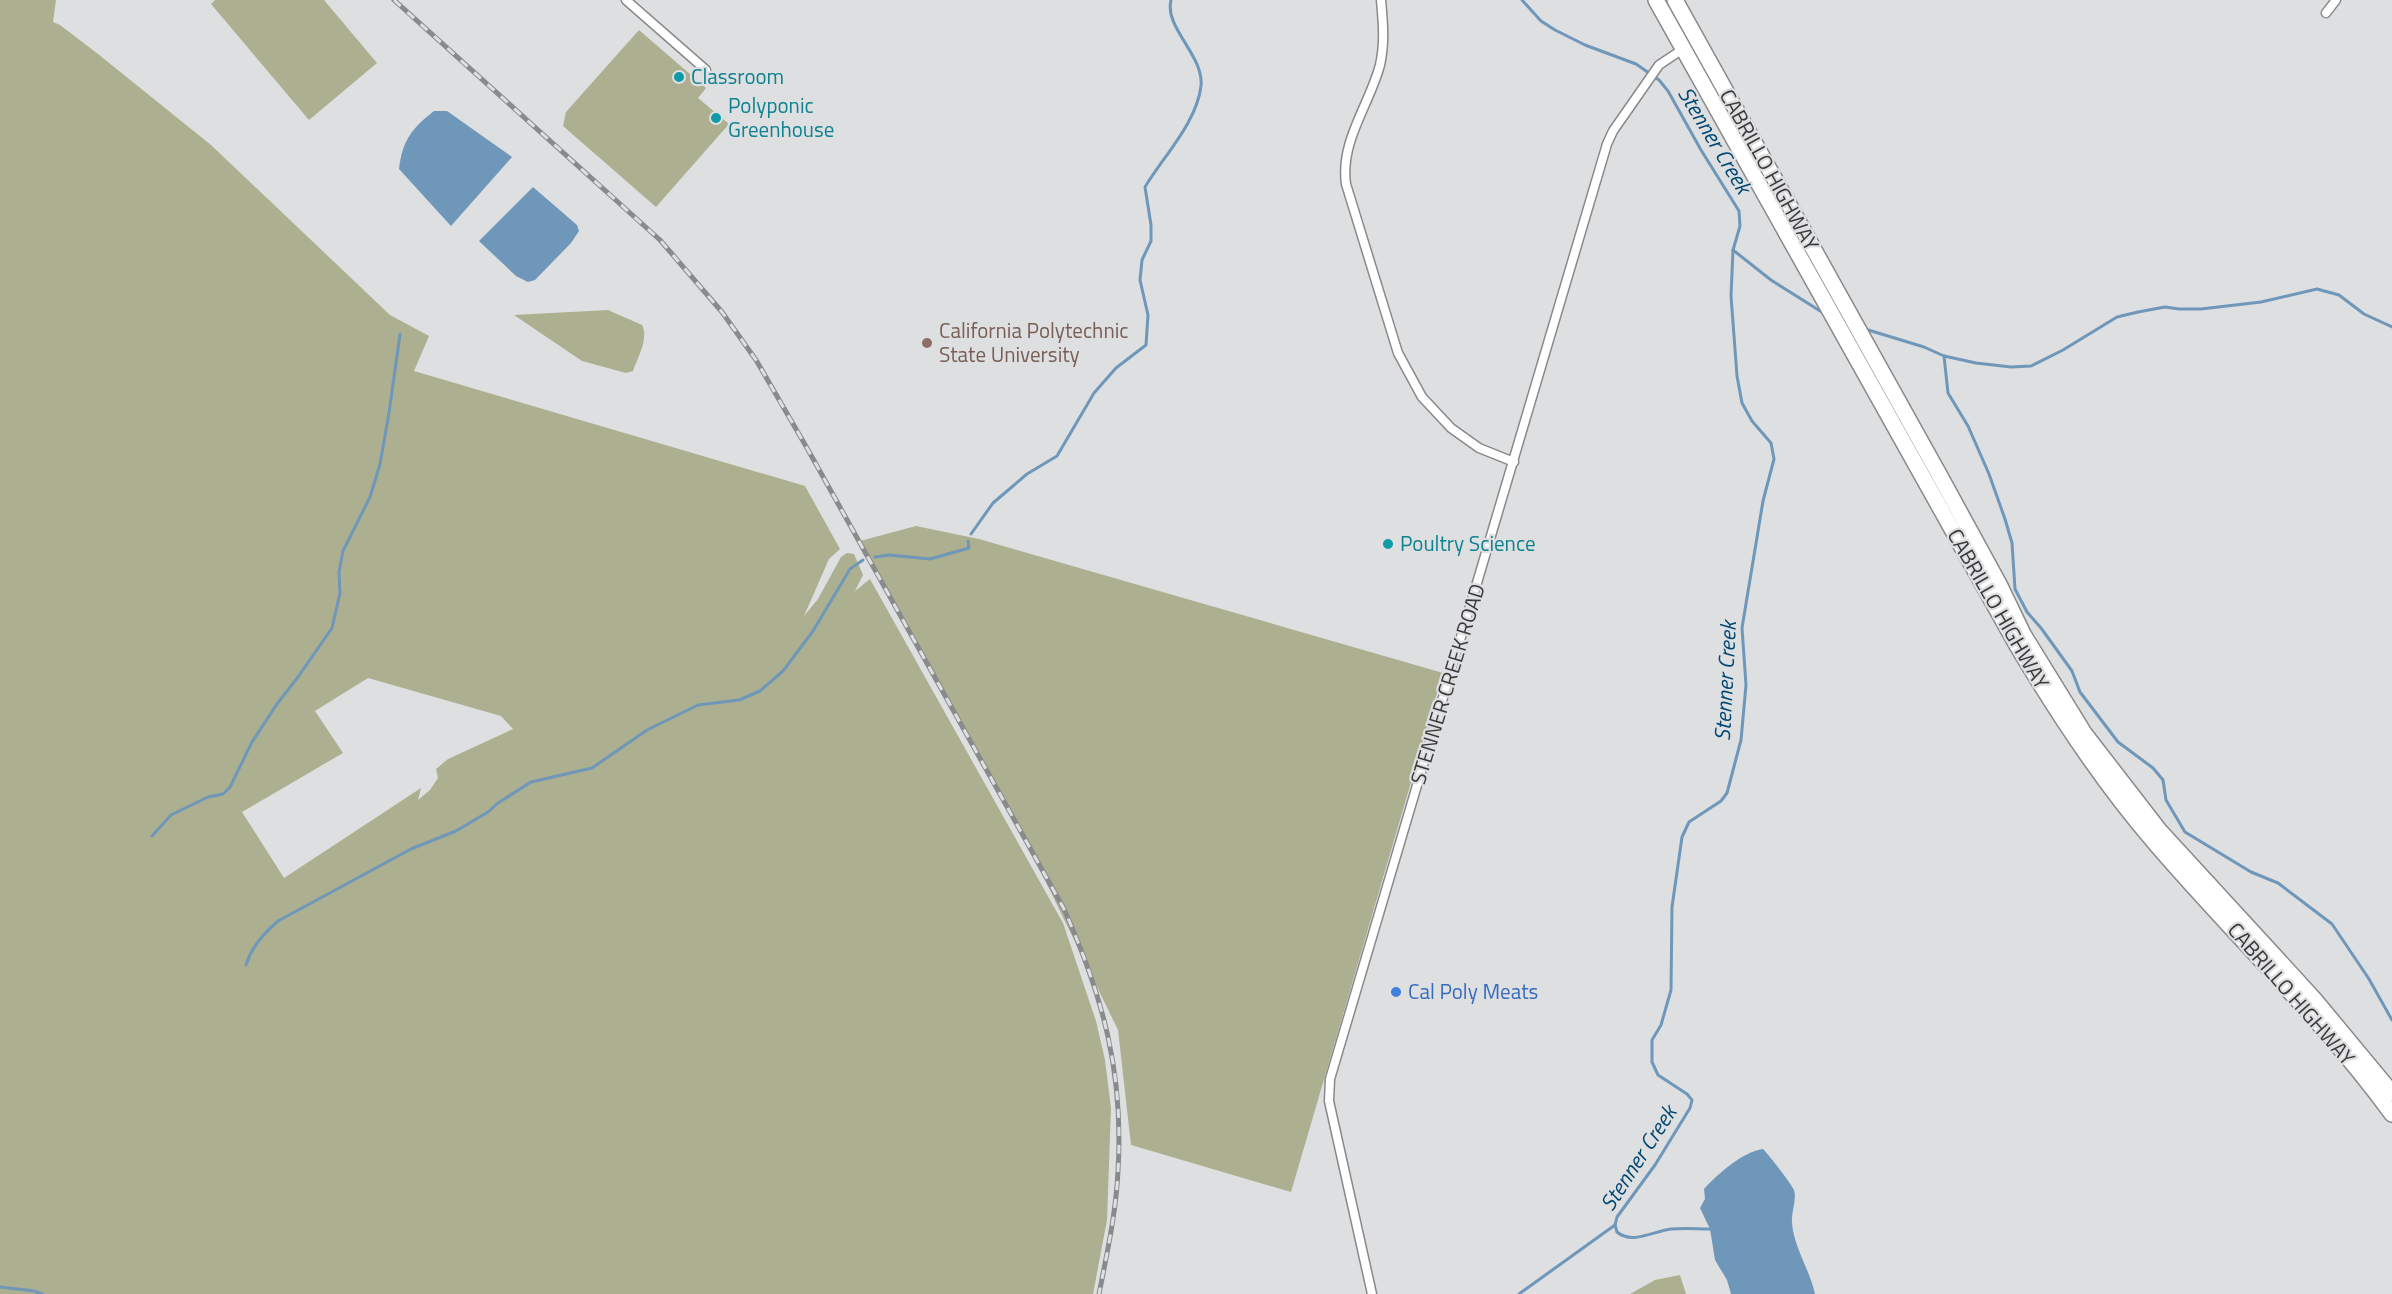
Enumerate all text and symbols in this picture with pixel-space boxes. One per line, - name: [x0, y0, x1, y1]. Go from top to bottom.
- place label: Classroom: [691, 60, 784, 92]
- marker: Classroom: [672, 70, 686, 84]
- water label: Stenner Creek: [1670, 80, 1762, 202]
- street label: CABRILLO HIGHWAY: [1712, 83, 1828, 257]
- place label: Polyponic Greenhouse: [728, 89, 834, 145]
- marker: Polyponic Greenhouse: [709, 111, 723, 125]
- place label: California Polytechnic State University: [939, 314, 1128, 370]
- marker: California Polytechnic State University: [920, 336, 934, 350]
- street label: CABRILLO HIGHWAY: [1940, 522, 2058, 695]
- place label: Poultry Science: [1400, 527, 1536, 559]
- marker: Poultry Science: [1381, 537, 1395, 551]
- street label: STENNER CREEK ROAD: [1401, 579, 1493, 788]
- water label: Stenner Creek: [1705, 618, 1745, 742]
- street label: CABRILLO HIGHWAY: [2220, 915, 2364, 1073]
- place label: Cal Poly Meats: [1408, 975, 1538, 1007]
- marker: Cal Poly Meats: [1389, 985, 1403, 999]
- water label: Stenner Creek: [1591, 1097, 1686, 1218]

